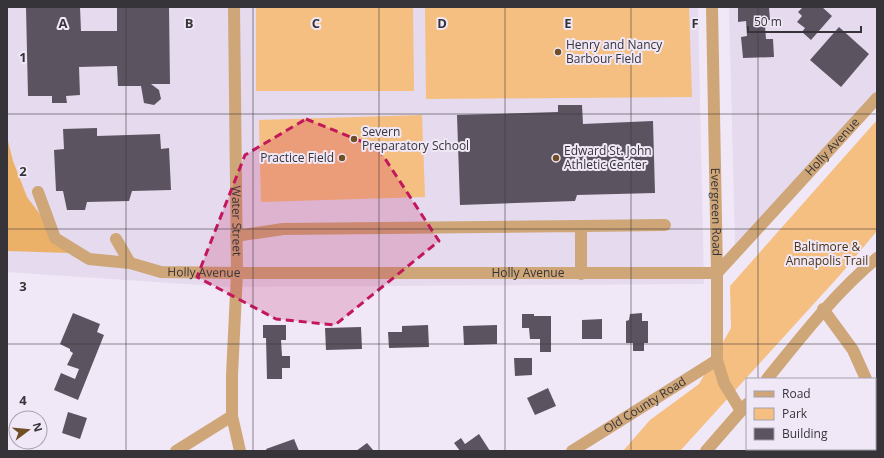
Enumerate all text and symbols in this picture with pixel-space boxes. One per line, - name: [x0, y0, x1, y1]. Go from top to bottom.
- scale bar: [748, 8, 861, 34]
- text: 50 m: [754, 13, 782, 30]
- text: A: [59, 14, 68, 32]
- text: B: [185, 14, 194, 32]
- text: C: [312, 14, 320, 32]
- text: D: [437, 14, 447, 32]
- text: E: [564, 14, 572, 32]
- text: F: [691, 14, 699, 32]
- place label: Henry and Nancy Barbour Field: [566, 36, 663, 67]
- marker: Henry and Nancy Barbour Field: [553, 47, 563, 57]
- text: 1: [19, 48, 27, 66]
- street label: Holly Avenue: [801, 114, 863, 179]
- place label: Severn Preparatory School: [362, 123, 469, 154]
- marker: Severn Preparatory School: [349, 134, 359, 144]
- place label: Edward St. John Athletic Center: [564, 142, 652, 173]
- place label: Practice Field: [260, 149, 334, 166]
- marker: Practice Field: [337, 153, 347, 163]
- marker: Edward St. John Athletic Center: [551, 153, 561, 163]
- text: 2: [19, 162, 27, 180]
- street label: Evergreen Road: [707, 168, 726, 256]
- street label: Water Street: [228, 186, 246, 256]
- park label: Baltimore & Annapolis Trail: [786, 238, 868, 269]
- street label: Holly Avenue: [167, 263, 241, 281]
- street label: Holly Avenue: [491, 264, 565, 281]
- text: 3: [19, 277, 27, 295]
- street label: Old County Road: [600, 373, 689, 437]
- legend: [746, 378, 876, 450]
- text: Road: [782, 385, 811, 402]
- text: 4: [19, 391, 27, 409]
- text: Park: [782, 405, 808, 422]
- north arrow: [8, 410, 48, 450]
- text: N: [30, 421, 47, 433]
- text: Building: [782, 425, 828, 442]

